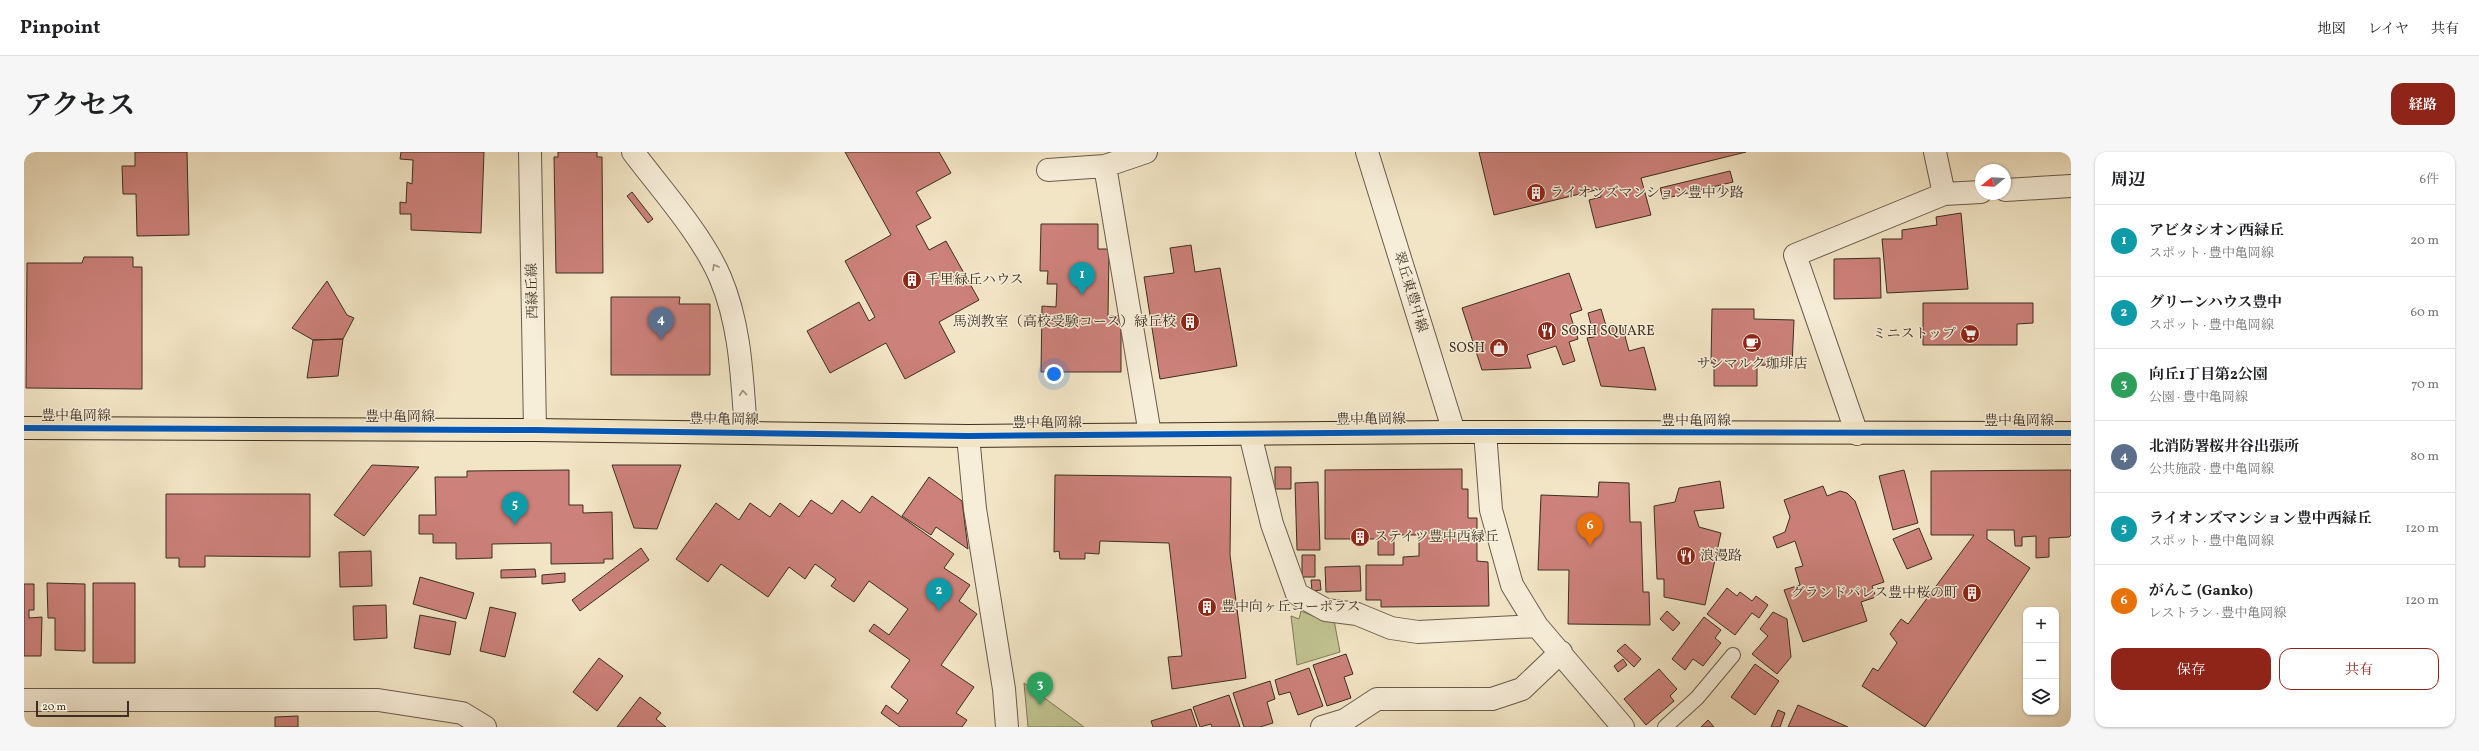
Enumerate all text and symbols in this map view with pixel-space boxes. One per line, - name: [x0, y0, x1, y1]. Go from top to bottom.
- text: Pinpoint: [20, 15, 100, 41]
- text: 地図: [2318, 20, 2346, 39]
- text: レイヤ: [2368, 20, 2409, 39]
- text: 共有: [2431, 20, 2459, 39]
- button: 経路: [2391, 83, 2455, 125]
- text: アクセス: [24, 87, 135, 126]
- north arrow: [1975, 164, 2011, 200]
- text: 周辺: [2111, 169, 2145, 192]
- text: 6件: [2419, 171, 2439, 189]
- building icon: ライオンズマンション豊中少路: [1525, 182, 1547, 204]
- place label: ライオンズマンション豊中少路: [1550, 184, 1744, 203]
- text: アビタシオン西緑丘: [2149, 221, 2284, 242]
- text: 1: [2121, 232, 2127, 250]
- text: 20 m: [2410, 232, 2439, 250]
- text: スポット · 豊中亀岡線: [2149, 245, 2274, 263]
- street label: 翠丘東豊中線: [1389, 249, 1431, 335]
- pin: 1: [1069, 262, 1095, 295]
- street label: 西緑丘線: [523, 263, 543, 319]
- one-way arrow: [712, 264, 720, 272]
- building icon: 千里緑丘ハウス: [901, 269, 923, 291]
- place label: 千里緑丘ハウス: [926, 271, 1024, 290]
- text: グリーンハウス豊中: [2149, 293, 2282, 314]
- text: 2: [2121, 304, 2127, 322]
- text: 60 m: [2411, 304, 2439, 322]
- pin: 4: [648, 307, 674, 340]
- building icon: 馬渕教室（高校受験コース）緑丘校: [1179, 311, 1201, 333]
- place label: 馬渕教室（高校受験コース）緑丘校: [953, 313, 1176, 332]
- text: スポット · 豊中亀岡線: [2149, 317, 2274, 335]
- restaurant icon: SOSH SQUARE: [1536, 320, 1558, 342]
- place label: SOSH SQUARE: [1561, 322, 1655, 341]
- supermarket icon: ミニストップ: [1959, 323, 1981, 345]
- place label: ミニストップ: [1872, 325, 1956, 344]
- cafe icon: サンマルク珈琲店: [1741, 332, 1763, 354]
- shop icon: SOSH: [1488, 337, 1510, 359]
- place label: SOSH: [1449, 339, 1485, 358]
- place label: サンマルク珈琲店: [1696, 355, 1808, 374]
- your location: [1044, 364, 1064, 384]
- text: 向丘1丁目第2公園: [2149, 365, 2268, 386]
- text: 3: [2121, 376, 2127, 394]
- text: 70 m: [2411, 376, 2439, 394]
- text: 公園 · 豊中亀岡線: [2149, 389, 2248, 407]
- one-way arrow: [739, 390, 748, 396]
- street label: 豊中亀岡線: [41, 407, 111, 426]
- street label: 豊中亀岡線: [365, 408, 435, 427]
- street label: 豊中亀岡線: [689, 410, 759, 430]
- street label: 豊中亀岡線: [1336, 410, 1406, 430]
- street label: 豊中亀岡線: [1661, 412, 1731, 431]
- street label: 豊中亀岡線: [1984, 412, 2054, 431]
- street label: 豊中亀岡線: [1012, 414, 1082, 433]
- text: 北消防署桜井谷出張所: [2149, 437, 2299, 458]
- text: 4: [2120, 448, 2128, 466]
- text: 80 m: [2410, 448, 2439, 466]
- text: 公共施設 · 豊中亀岡線: [2149, 461, 2274, 479]
- pin: 5: [502, 492, 528, 525]
- text: ライオンズマンション豊中西緑丘: [2149, 509, 2372, 530]
- pin: 6: [1577, 513, 1603, 546]
- text: 5: [2121, 520, 2127, 538]
- text: 120 m: [2405, 520, 2439, 538]
- building icon: ステイツ豊中西緑丘: [1349, 526, 1371, 548]
- place label: ステイツ豊中西緑丘: [1374, 528, 1499, 547]
- text: スポット · 豊中亀岡線: [2149, 533, 2274, 551]
- restaurant icon: 浪漫路: [1675, 545, 1697, 567]
- place label: 浪漫路: [1700, 547, 1742, 566]
- pin: 2: [926, 578, 952, 611]
- text: がんこ (Ganko): [2149, 581, 2253, 602]
- building icon: グランドパレス豊中桜の町: [1961, 582, 1983, 604]
- place label: グランドパレス豊中桜の町: [1791, 584, 1958, 603]
- text: 6: [2120, 592, 2128, 610]
- text: 120 m: [2405, 592, 2439, 610]
- building icon: 豊中向ヶ丘コーポラス: [1196, 596, 1218, 618]
- place label: 豊中向ヶ丘コーポラス: [1221, 598, 1361, 617]
- text: レストラン · 豊中亀岡線: [2149, 605, 2286, 623]
- map controls: [2023, 607, 2059, 715]
- button: +: [2023, 607, 2059, 643]
- button: −: [2023, 643, 2059, 679]
- button: 保存: [2111, 648, 2271, 690]
- button: 共有: [2279, 648, 2439, 690]
- pin: 3: [1027, 672, 1053, 705]
- button: layers: [2023, 679, 2059, 715]
- scale bar: [36, 699, 129, 718]
- text: 20 m: [42, 700, 66, 715]

